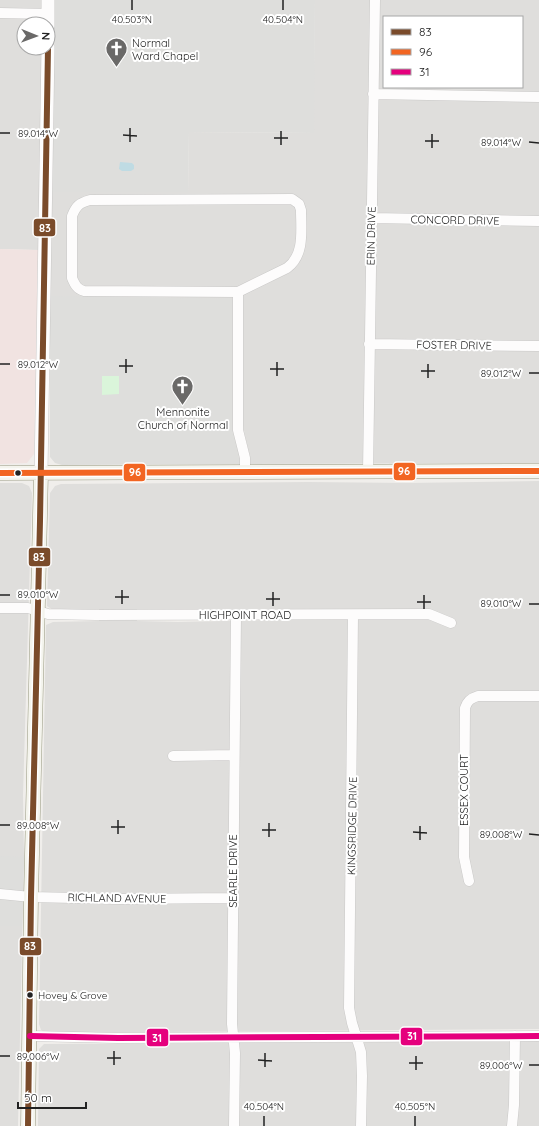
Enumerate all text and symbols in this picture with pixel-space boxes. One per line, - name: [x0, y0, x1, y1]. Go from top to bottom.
- text: 40.503°N: [112, 13, 152, 26]
- text: 40.504°N: [263, 13, 303, 26]
- north arrow: [16, 16, 56, 56]
- legend: [383, 16, 523, 88]
- text: 83: [419, 24, 432, 39]
- text: N: [39, 32, 53, 40]
- church icon: Normal Ward Chapel: [103, 36, 129, 69]
- place label: Normal Ward Chapel: [132, 36, 198, 63]
- text: 96: [419, 44, 433, 59]
- text: 31: [419, 64, 430, 79]
- text: 89.014°W: [18, 127, 58, 140]
- text: 89.014°W: [481, 136, 521, 149]
- street label: ERIN DRIVE: [363, 206, 379, 266]
- street label: CONCORD DRIVE: [410, 212, 500, 228]
- line badge: 83: [33, 218, 56, 237]
- text: 83: [39, 221, 51, 235]
- street label: FOSTER DRIVE: [416, 337, 492, 353]
- text: 89.012°W: [18, 358, 59, 371]
- text: 89.012°W: [481, 367, 522, 380]
- church icon: Mennonite Church of Normal: [170, 373, 196, 406]
- place label: Mennonite Church of Normal: [138, 405, 228, 432]
- line badge: 96: [393, 462, 416, 481]
- line badge: 96: [123, 463, 146, 482]
- text: 96: [398, 464, 410, 478]
- text: 96: [129, 465, 141, 479]
- unlabelled marker: [13, 468, 23, 478]
- line badge: 83: [28, 547, 51, 567]
- text: 83: [33, 550, 45, 564]
- text: 89.010°W: [18, 588, 59, 601]
- text: 89.010°W: [481, 597, 522, 610]
- street label: HIGHPOINT ROAD: [199, 608, 291, 622]
- street label: ESSEX COURT: [457, 754, 471, 826]
- street label: KINGSRIDGE DRIVE: [344, 777, 360, 875]
- text: 89.008°W: [17, 819, 60, 832]
- text: 89.008°W: [480, 828, 523, 841]
- street label: SEARLE DRIVE: [226, 834, 240, 908]
- street label: RICHLAND AVENUE: [67, 890, 167, 906]
- line badge: 83: [19, 937, 42, 956]
- text: 83: [24, 939, 36, 953]
- place label: Hovey & Grove: [38, 989, 108, 1002]
- marker: Hovey & Grove: [25, 990, 35, 1000]
- line badge: 31: [400, 1027, 423, 1046]
- line badge: 31: [146, 1028, 169, 1047]
- text: 31: [407, 1029, 417, 1043]
- text: 31: [152, 1031, 162, 1045]
- text: 89.006°W: [17, 1050, 60, 1063]
- text: 89.006°W: [480, 1059, 523, 1072]
- scale bar: [18, 1084, 86, 1110]
- text: 50 m: [24, 1090, 52, 1105]
- text: 40.504°N: [244, 1100, 284, 1113]
- text: 40.505°N: [395, 1100, 435, 1113]

